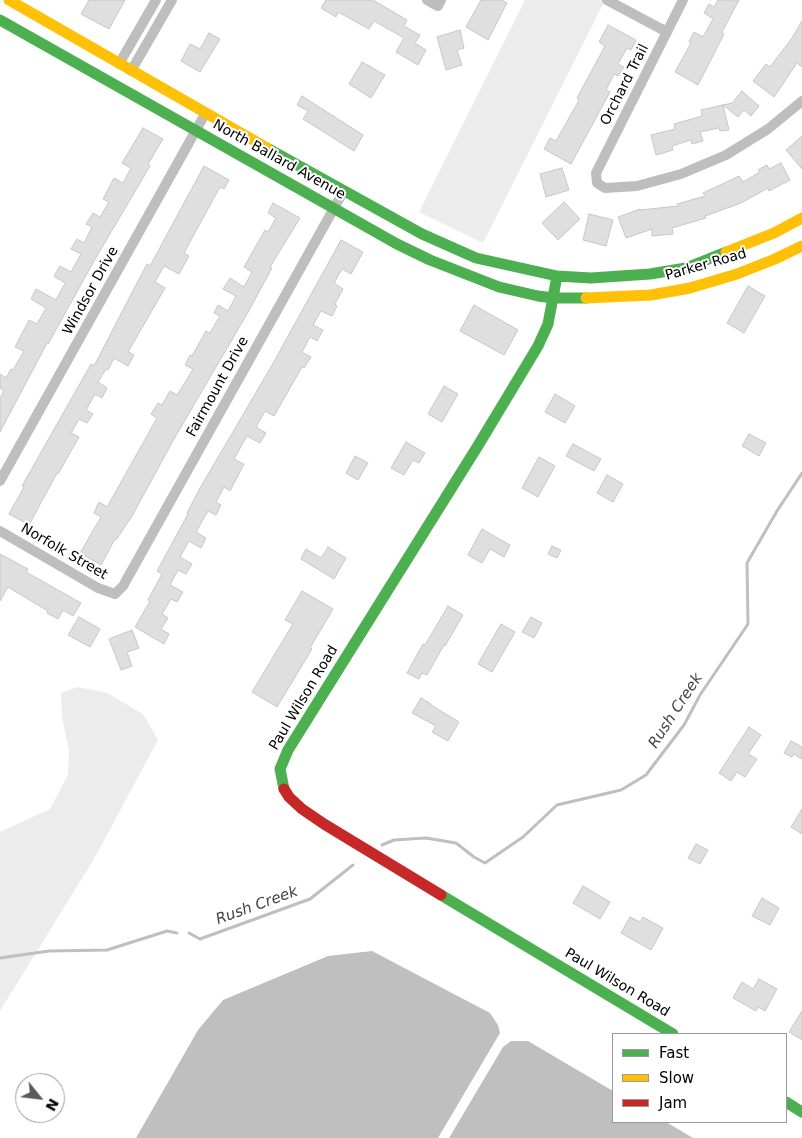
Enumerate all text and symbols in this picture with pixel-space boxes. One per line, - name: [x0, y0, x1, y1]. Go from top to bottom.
- street label: Orchard Trail: [597, 42, 653, 128]
- street label: North Ballard Avenue: [210, 117, 348, 203]
- street label: Windsor Drive: [60, 244, 122, 338]
- street label: Parker Road: [663, 245, 749, 285]
- street label: Fairmount Drive: [184, 334, 252, 440]
- street label: Norfolk Street: [18, 520, 110, 584]
- street label: Paul Wilson Road: [266, 643, 342, 753]
- water label: Rush Creek: [645, 670, 707, 752]
- water label: Rush Creek: [214, 883, 300, 929]
- street label: Paul Wilson Road: [562, 945, 672, 1021]
- legend: [612, 1033, 787, 1123]
- text: Fast: [659, 1044, 689, 1062]
- text: Slow: [659, 1069, 694, 1087]
- north arrow: [15, 1073, 65, 1123]
- text: Jam: [659, 1094, 687, 1112]
- text: N: [42, 1096, 62, 1114]

